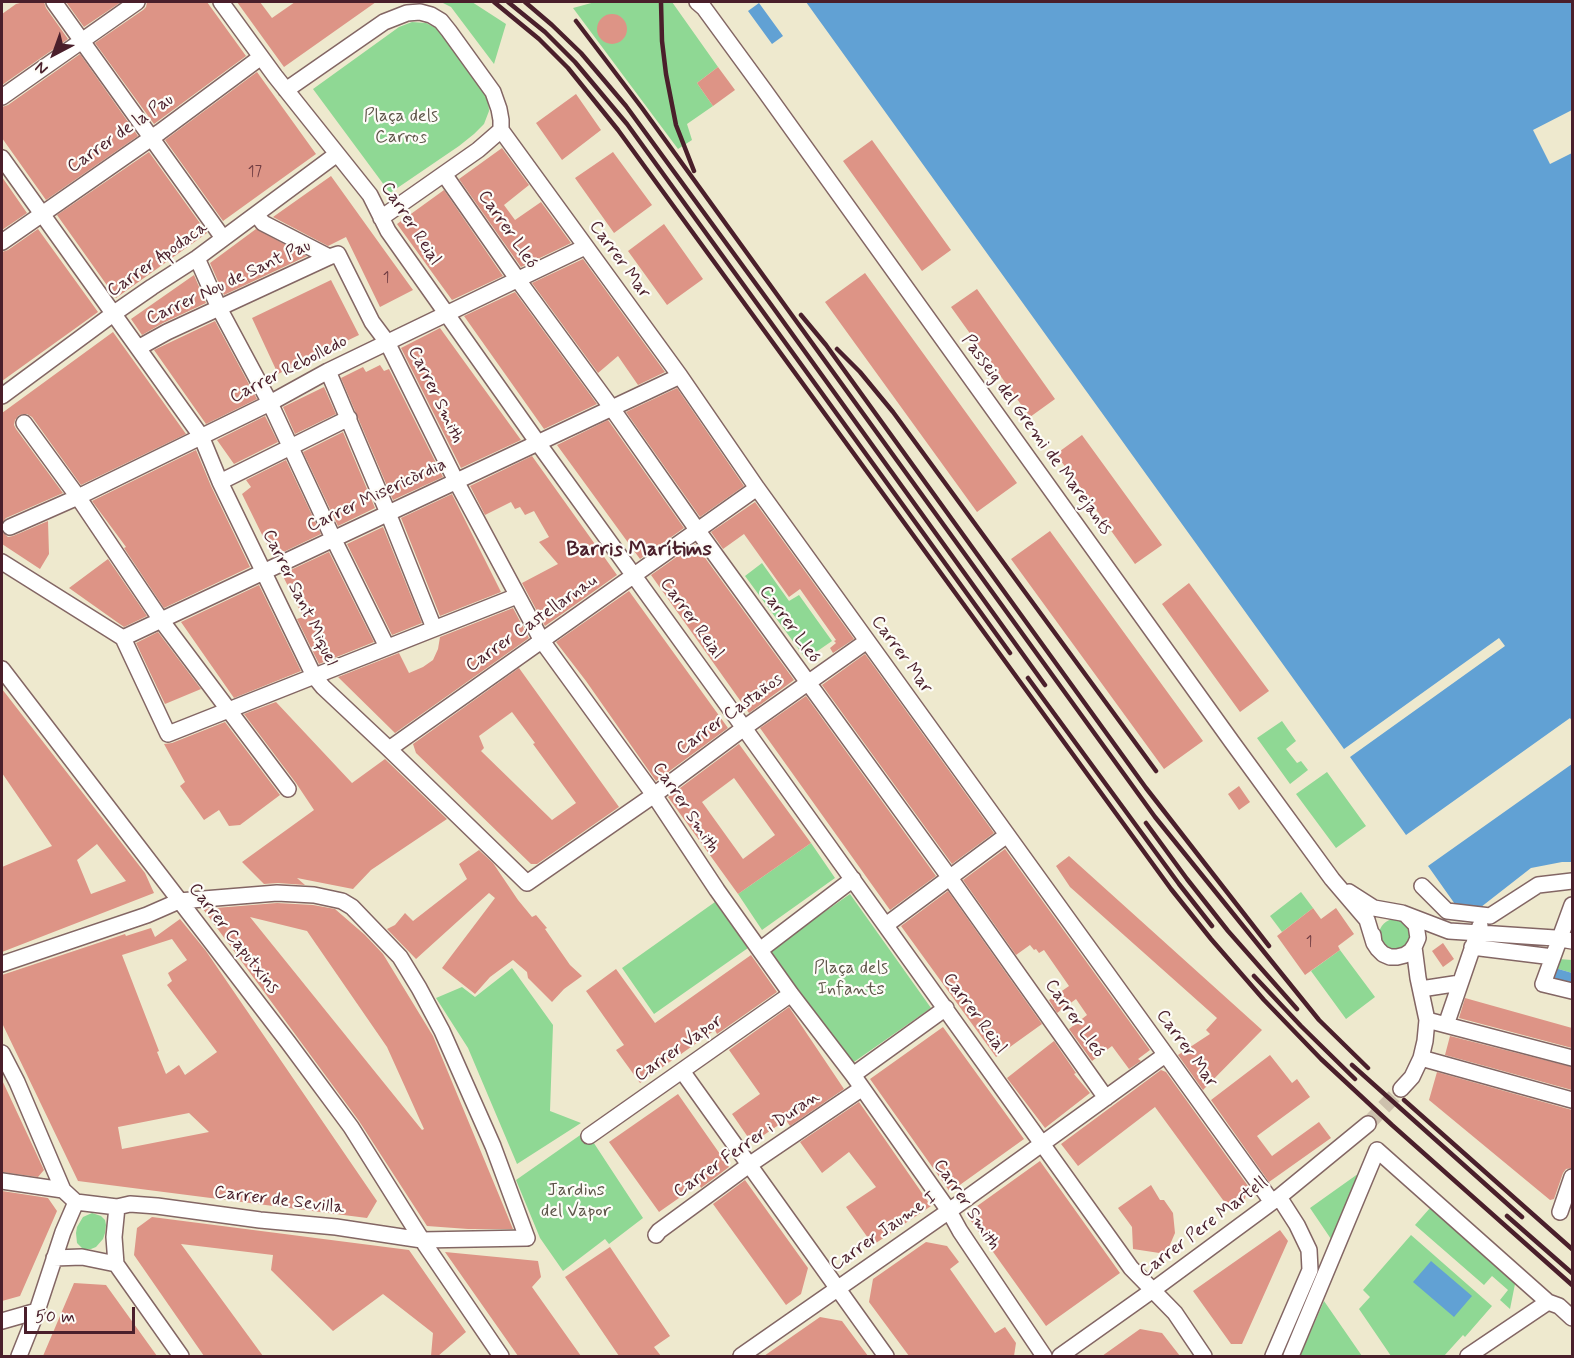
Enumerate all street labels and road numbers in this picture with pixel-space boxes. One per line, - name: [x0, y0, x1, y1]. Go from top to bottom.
- street label: Carrer de la Pau: [64, 89, 178, 179]
- street label: Carrer Reial: [375, 178, 445, 270]
- street label: Carrer Lleó: [472, 187, 542, 273]
- street label: Carrer Apodaca: [104, 217, 212, 303]
- street label: Carrer Mar: [584, 217, 654, 303]
- street label: Carrer Nou de Sant Pau: [143, 235, 315, 331]
- street label: Carrer Rebolledo: [227, 331, 351, 409]
- street label: Passeig del Gremi de Marejants: [956, 331, 1116, 539]
- street label: Carrer Smith: [402, 343, 468, 447]
- street label: Carrer Misericòrdia: [304, 454, 450, 538]
- street label: Carrer Sant Miquel: [257, 526, 341, 670]
- street label: Carrer Castellarnau: [462, 571, 602, 677]
- street label: Carrer Reial: [654, 574, 728, 664]
- street label: Carrer Lleó: [754, 582, 824, 668]
- street label: Carrer Mar: [866, 612, 936, 698]
- street label: Carrer Castaños: [673, 669, 787, 761]
- street label: Carrer Smith: [647, 758, 723, 858]
- street label: Carrer Caputxins: [183, 879, 283, 999]
- street label: Carrer Reial: [937, 969, 1011, 1059]
- street label: Carrer Lleó: [1039, 976, 1109, 1062]
- street label: Carrer Mar: [1151, 1006, 1221, 1092]
- street label: Carrer Vapor: [631, 1011, 727, 1087]
- street label: Carrer Ferrer i Duran: [670, 1087, 824, 1203]
- street label: Carrer Smith: [928, 1155, 1004, 1255]
- street label: Carrer Pere Martell: [1136, 1173, 1272, 1283]
- street label: Carrer de Sevilla: [213, 1182, 345, 1220]
- street label: Carrer Jaume I: [827, 1187, 941, 1277]

